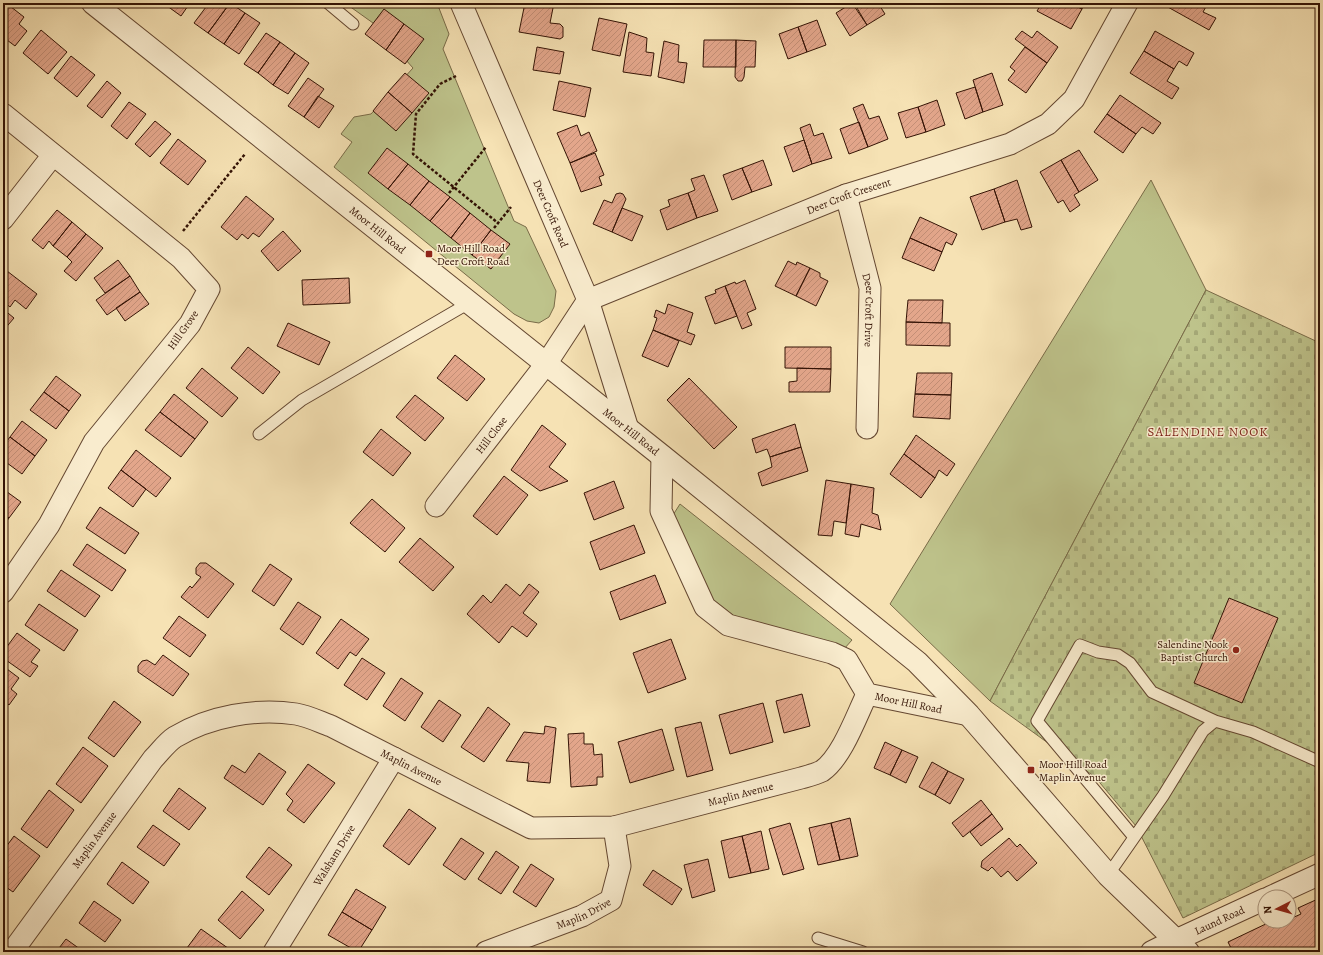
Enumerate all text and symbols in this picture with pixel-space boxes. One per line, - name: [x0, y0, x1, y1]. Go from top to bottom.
- street label: Deer Croft Crescent: [804, 174, 893, 218]
- street label: Deer Croft Road: [530, 177, 572, 250]
- street label: Moor Hill Road: [346, 203, 409, 257]
- place label: Moor Hill Road Deer Croft Road: [437, 241, 510, 269]
- marker: Moor Hill Road Deer Croft Road: [424, 249, 434, 259]
- street label: Deer Croft Drive: [859, 271, 878, 347]
- street label: Hill Grove: [164, 307, 202, 353]
- street label: Moor Hill Road: [600, 404, 663, 459]
- street label: Hill Close: [472, 413, 510, 457]
- district label: SALENDINE NOOK: [1148, 423, 1268, 440]
- place label: Salendine Nook Baptist Church: [1157, 637, 1229, 665]
- marker: Salendine Nook Baptist Church: [1231, 645, 1241, 655]
- street label: Moor Hill Road: [874, 688, 944, 717]
- street label: Maplin Avenue: [378, 745, 445, 789]
- place label: Moor Hill Road Maplin Avenue: [1039, 757, 1107, 785]
- marker: Moor Hill Road Maplin Avenue: [1026, 765, 1036, 775]
- street label: Maplin Avenue: [706, 778, 775, 810]
- street label: Maplin Avenue: [68, 808, 120, 871]
- street label: Walsham Drive: [309, 822, 358, 889]
- north arrow: [1257, 889, 1297, 929]
- street label: Maplin Drive: [554, 894, 614, 932]
- street label: Laund Road: [1192, 902, 1247, 938]
- text: N: [1260, 905, 1275, 915]

